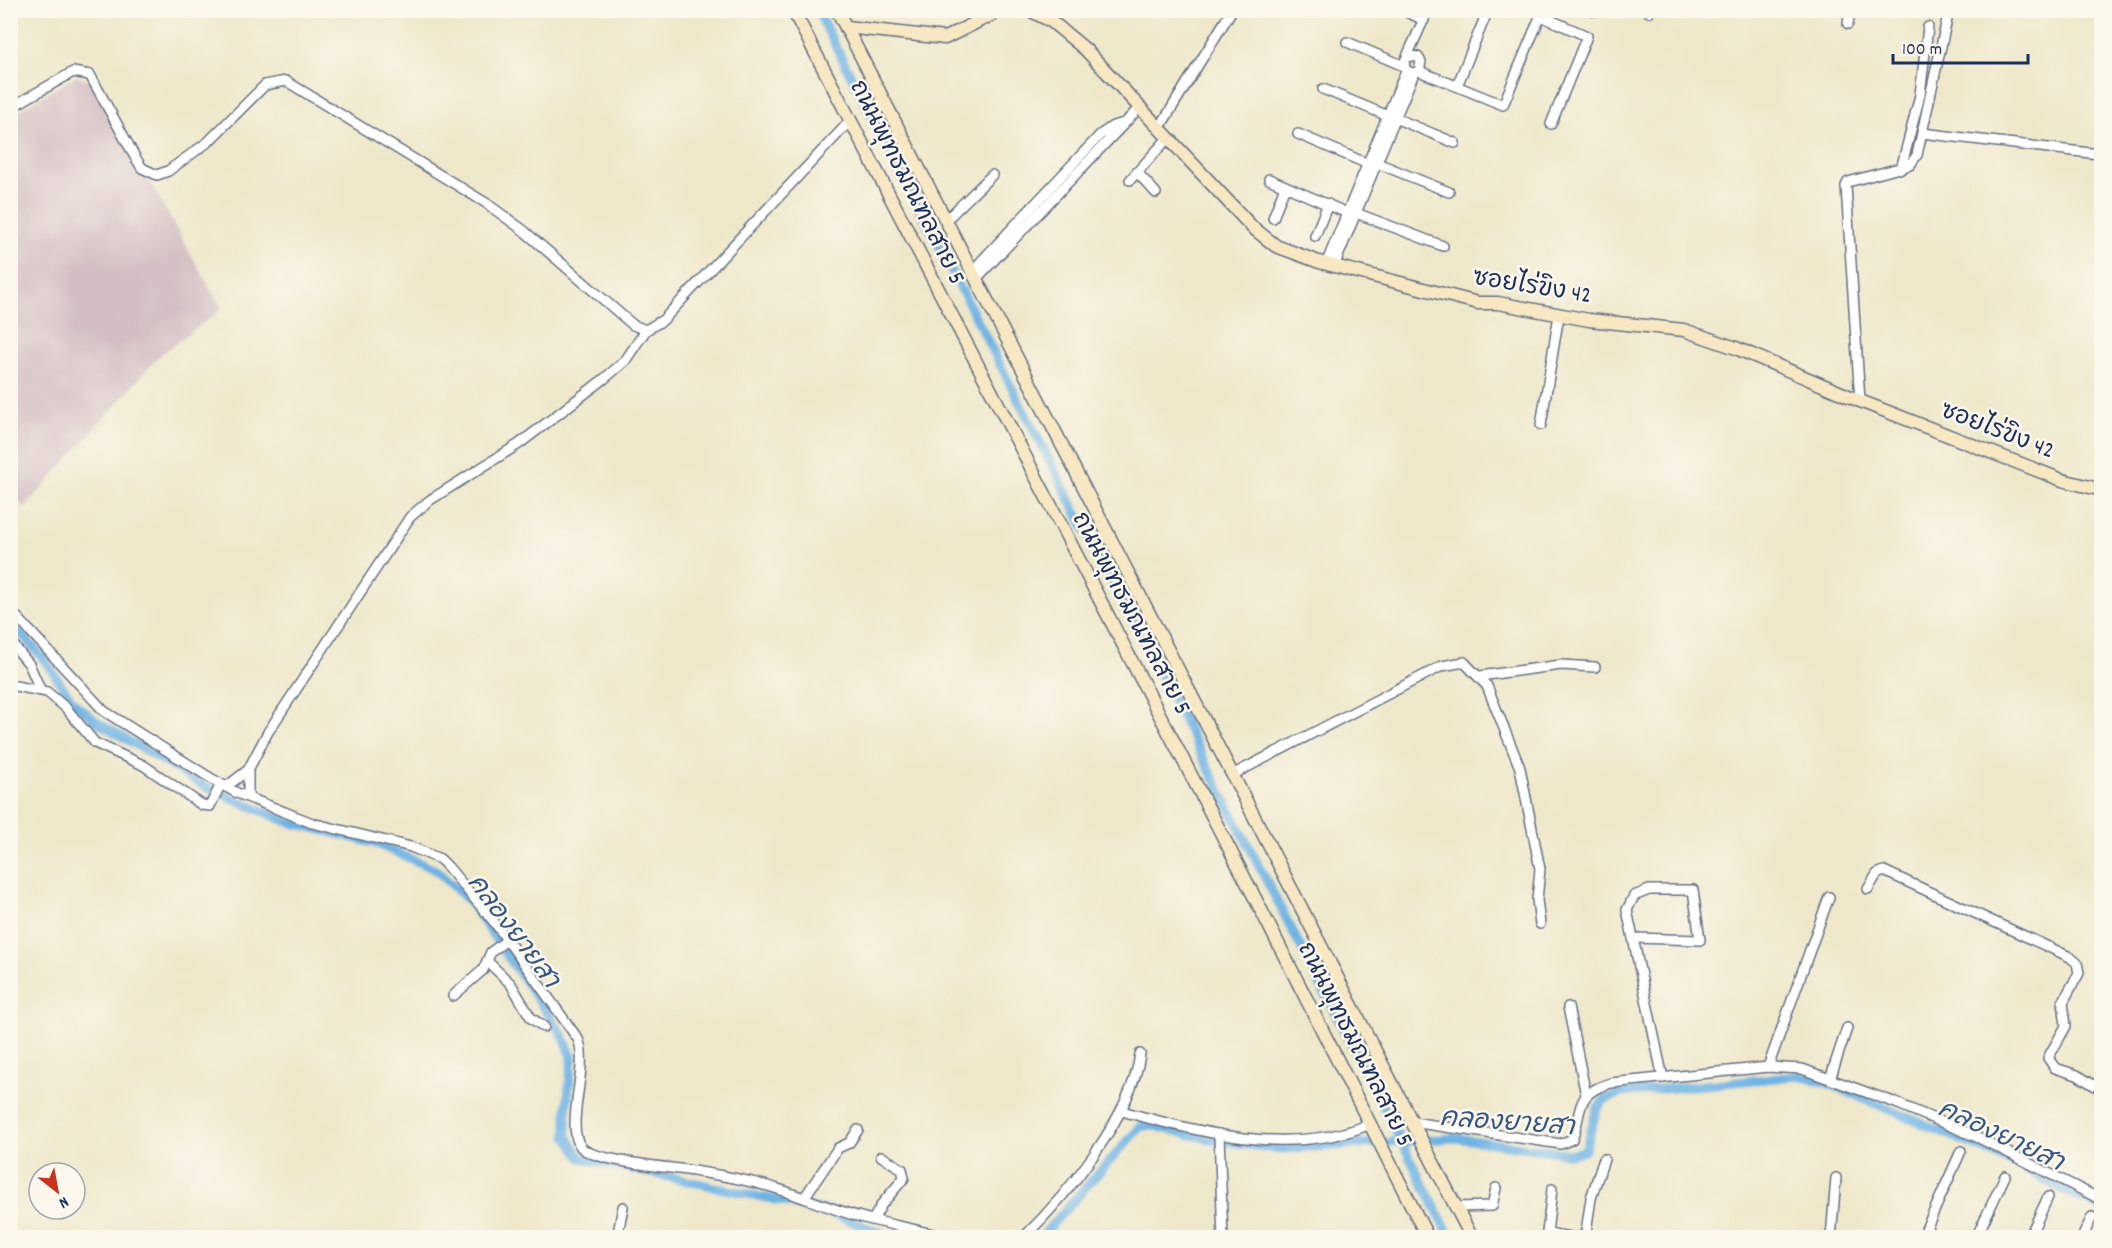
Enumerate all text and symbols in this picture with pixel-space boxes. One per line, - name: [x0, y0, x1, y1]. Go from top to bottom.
- scale bar: [1893, 27, 2028, 65]
- text: 100 m: [1902, 38, 1942, 63]
- street label: ถนนพุทธมณฑลสาย 5: [840, 75, 972, 291]
- street label: ซอยไร่ขิง 42: [1470, 260, 1594, 314]
- street label: ซอยไร่ขิง 42: [1935, 393, 2060, 469]
- street label: ถนนพุทธมณฑลสาย 5: [1062, 506, 1198, 722]
- water label: คลองยายสา: [457, 867, 568, 998]
- street label: ถนนพุทธมณฑลสาย 5: [1288, 937, 1420, 1153]
- water label: คลองยายสา: [1931, 1092, 2070, 1183]
- water label: คลองยายสา: [1439, 1101, 1577, 1147]
- north arrow: [27, 1161, 87, 1221]
- text: N: [54, 1190, 73, 1214]

